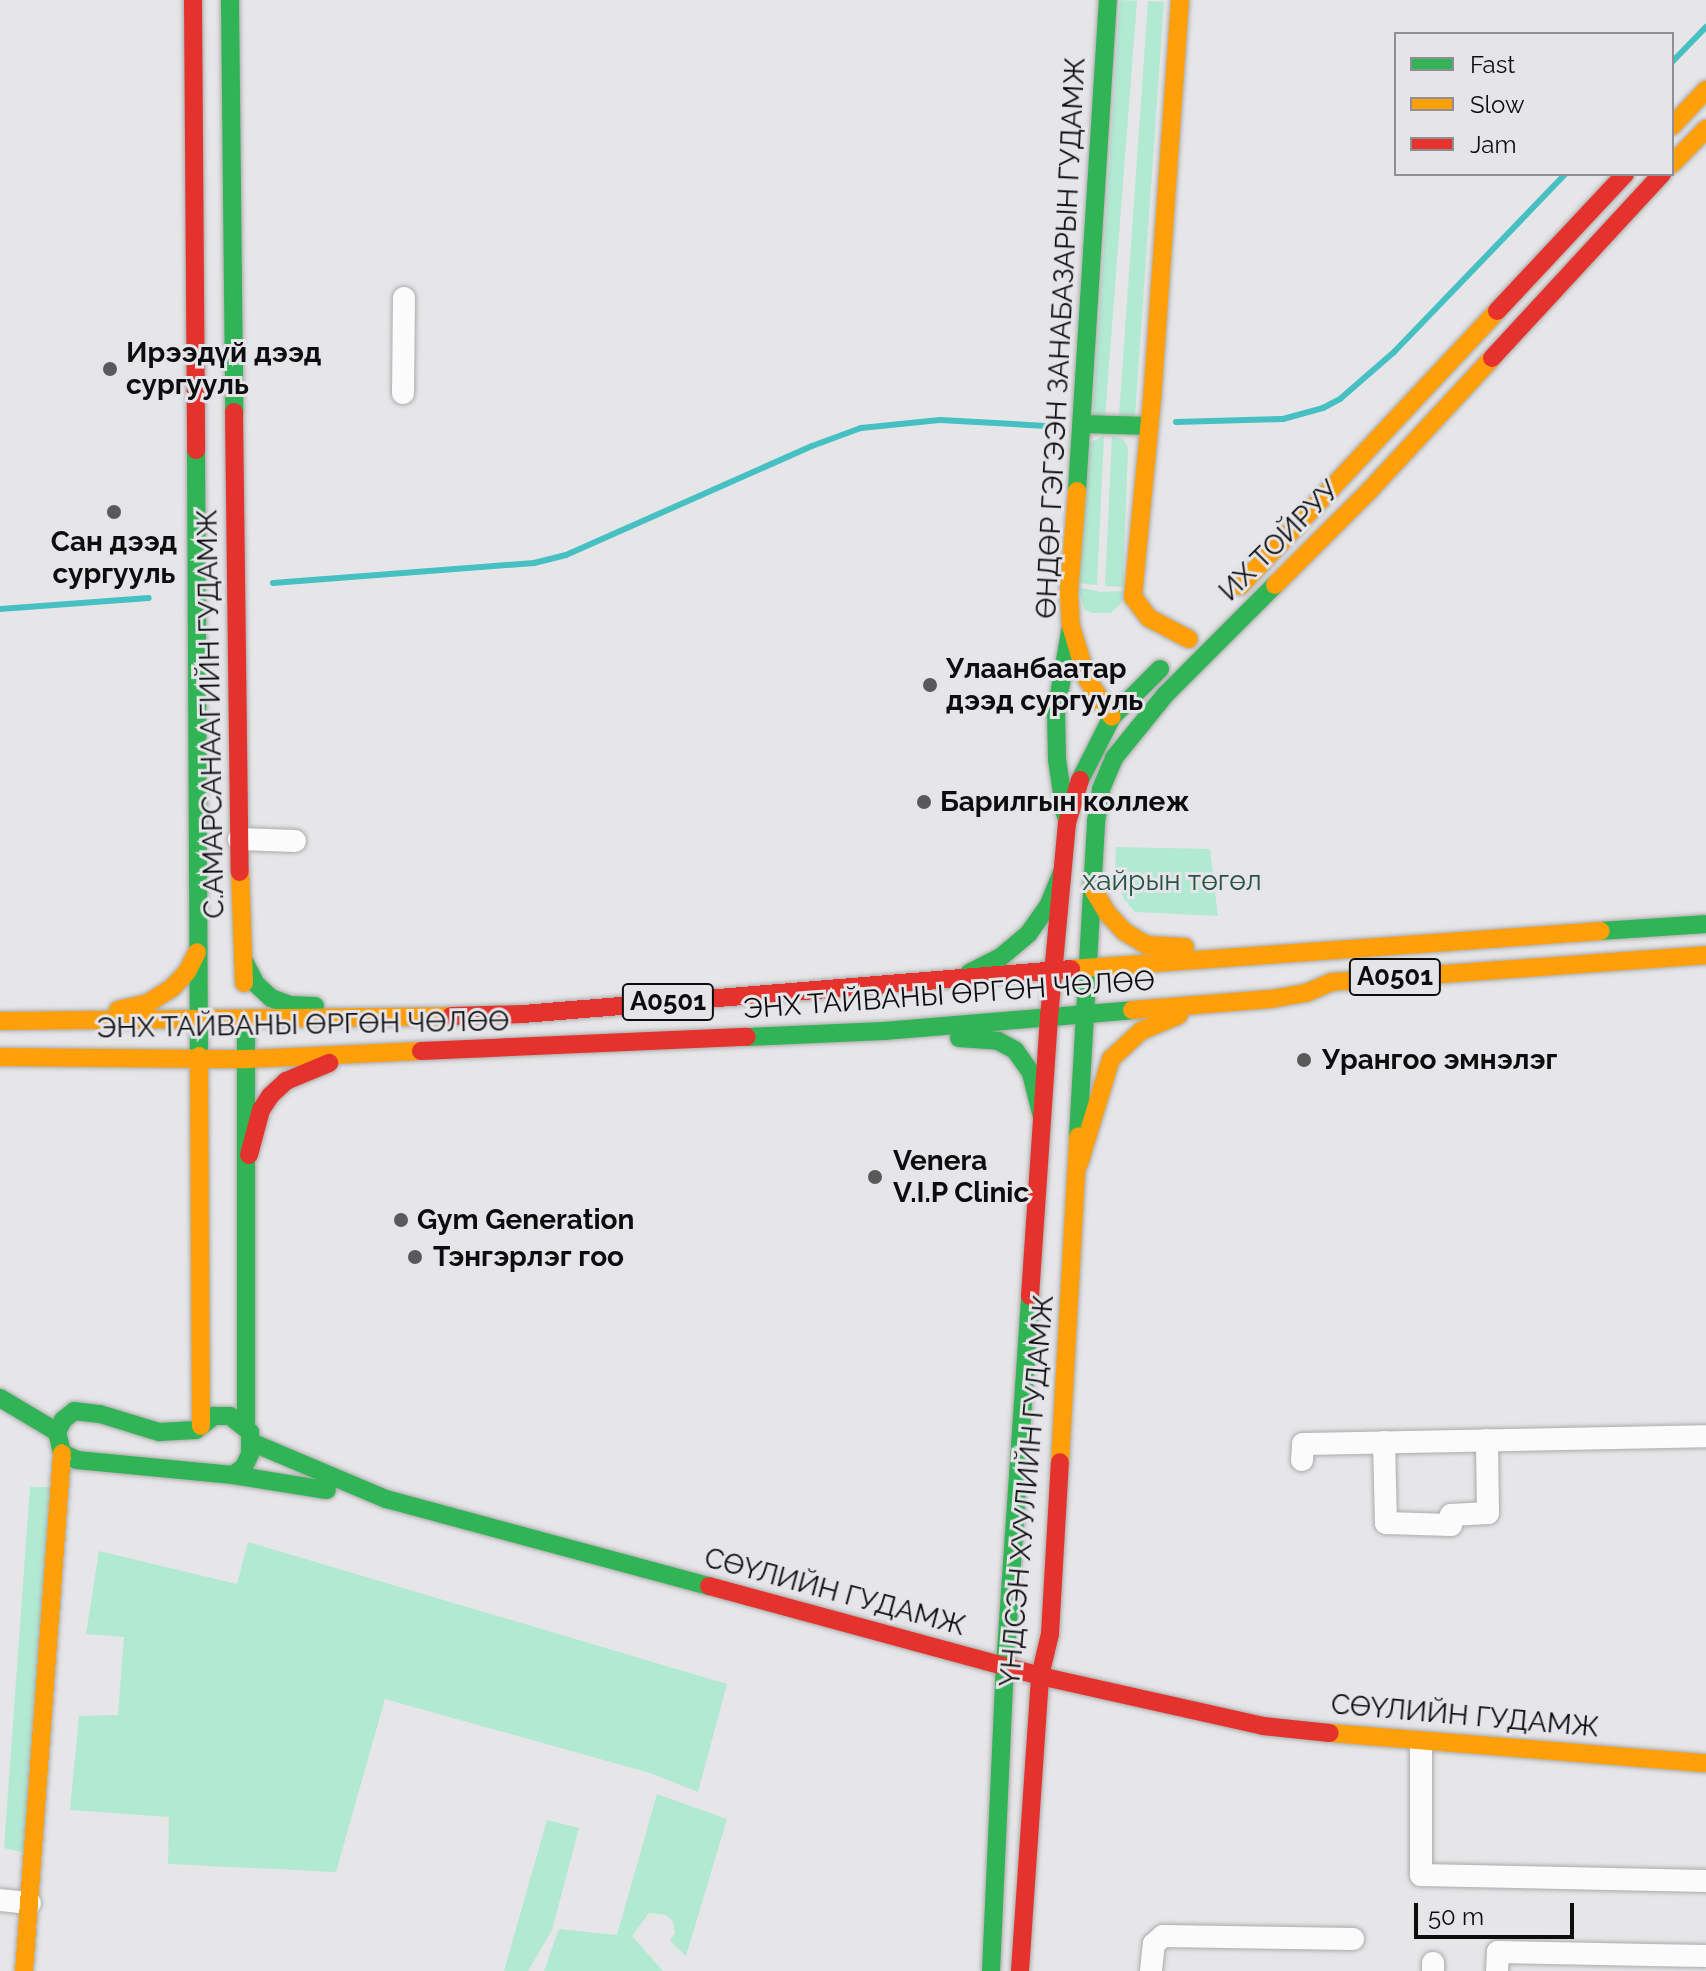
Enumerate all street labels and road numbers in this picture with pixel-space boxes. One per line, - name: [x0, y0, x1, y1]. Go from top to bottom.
- street label: ӨНДӨР ГЭГЭЭН ЗАНАБАЗАРЫН ГУДАМЖ: [1030, 57, 1092, 619]
- street label: ИХ ТОЙРУУ: [1212, 474, 1346, 608]
- street label: С.АМАРСАНААГИЙН ГУДАМЖ: [191, 509, 231, 919]
- road number: A0501: [1347, 955, 1443, 999]
- street label: ЭНХ ТАЙВАНЫ ӨРГӨН ЧӨЛӨӨ: [741, 964, 1157, 1026]
- road number: A0501: [620, 980, 716, 1024]
- street label: ЭНХ ТАЙВАНЫ ӨРГӨН ЧӨЛӨӨ: [96, 1005, 510, 1045]
- street label: ҮНДСЭН ХУУЛИЙН ГУДАМЖ: [993, 1294, 1061, 1688]
- street label: СӨҮЛИЙН ГУДАМЖ: [701, 1541, 969, 1643]
- street label: СӨҮЛИЙН ГУДАМЖ: [1330, 1688, 1600, 1744]

